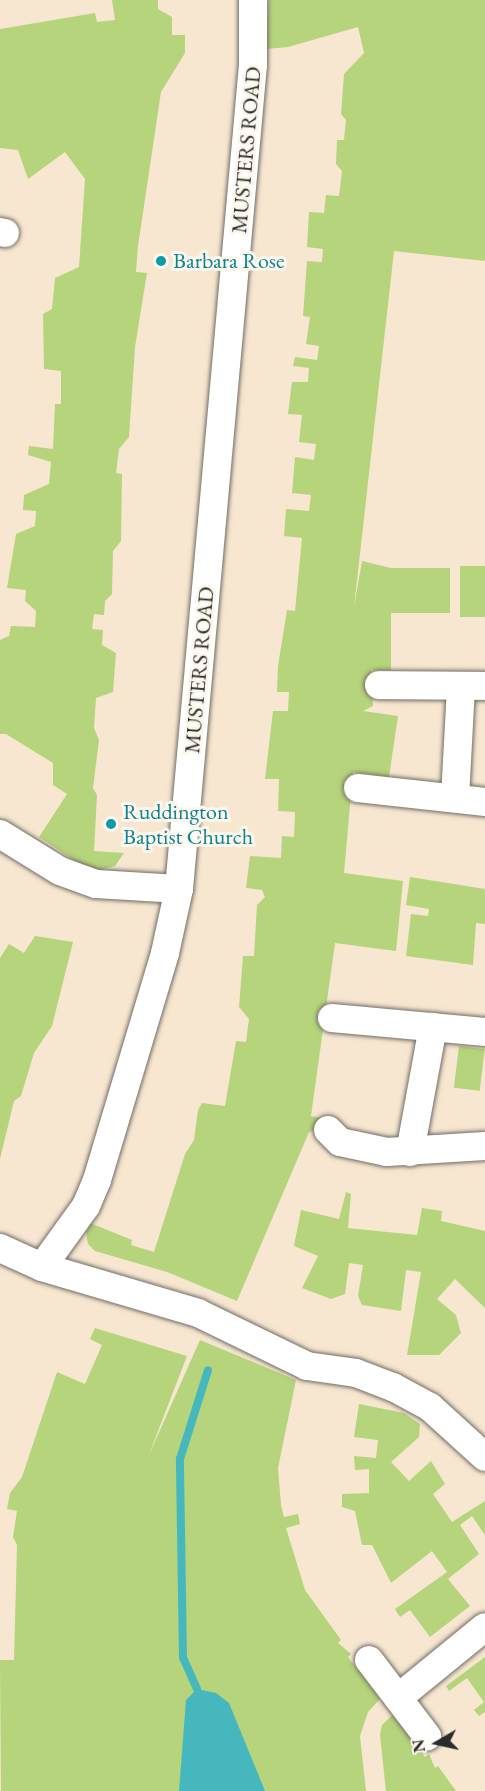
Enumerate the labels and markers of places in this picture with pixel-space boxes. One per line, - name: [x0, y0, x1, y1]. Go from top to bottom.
- place label: Barbara Rose: [173, 248, 284, 274]
- marker: Barbara Rose: [154, 254, 168, 268]
- place label: Ruddington Baptist Church: [123, 798, 253, 849]
- marker: Ruddington Baptist Church: [104, 817, 118, 831]

